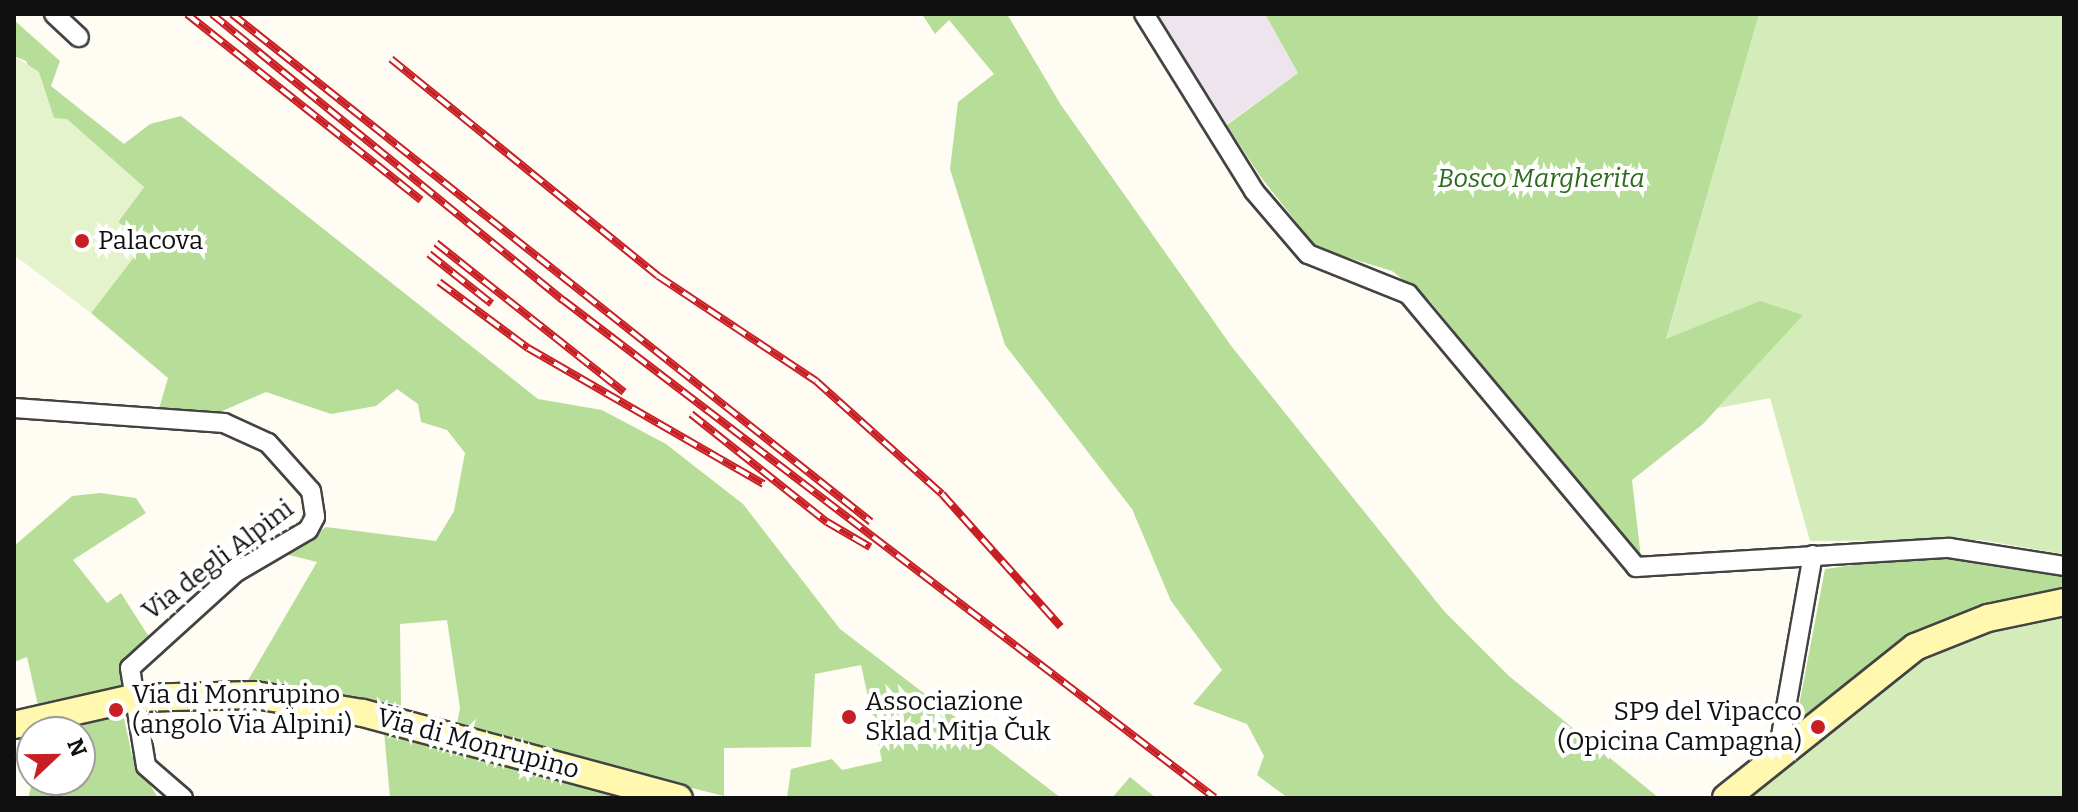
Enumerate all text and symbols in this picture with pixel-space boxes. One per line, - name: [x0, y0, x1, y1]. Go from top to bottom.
- park label: Bosco Margherita: [1437, 163, 1645, 195]
- place label: Palacova: [98, 225, 203, 257]
- marker: Palacova: [73, 232, 91, 250]
- street label: Via degli Alpini: [136, 493, 300, 627]
- place label: Via di Monrupino (angolo Via Alpini): [132, 679, 352, 740]
- place label: Associazione Sklad Mitja Čuk: [865, 686, 1050, 748]
- place label: SP9 del Vipacco (Opicina Campagna): [1557, 696, 1802, 758]
- marker: Via di Monrupino (angolo Via Alpini): [107, 701, 125, 719]
- street label: Via di Monrupino: [373, 702, 583, 786]
- marker: Associazione Sklad Mitja Čuk: [840, 708, 858, 726]
- north arrow: [16, 716, 96, 796]
- marker: SP9 del Vipacco (Opicina Campagna): [1809, 718, 1827, 736]
- text: N: [61, 735, 93, 760]

